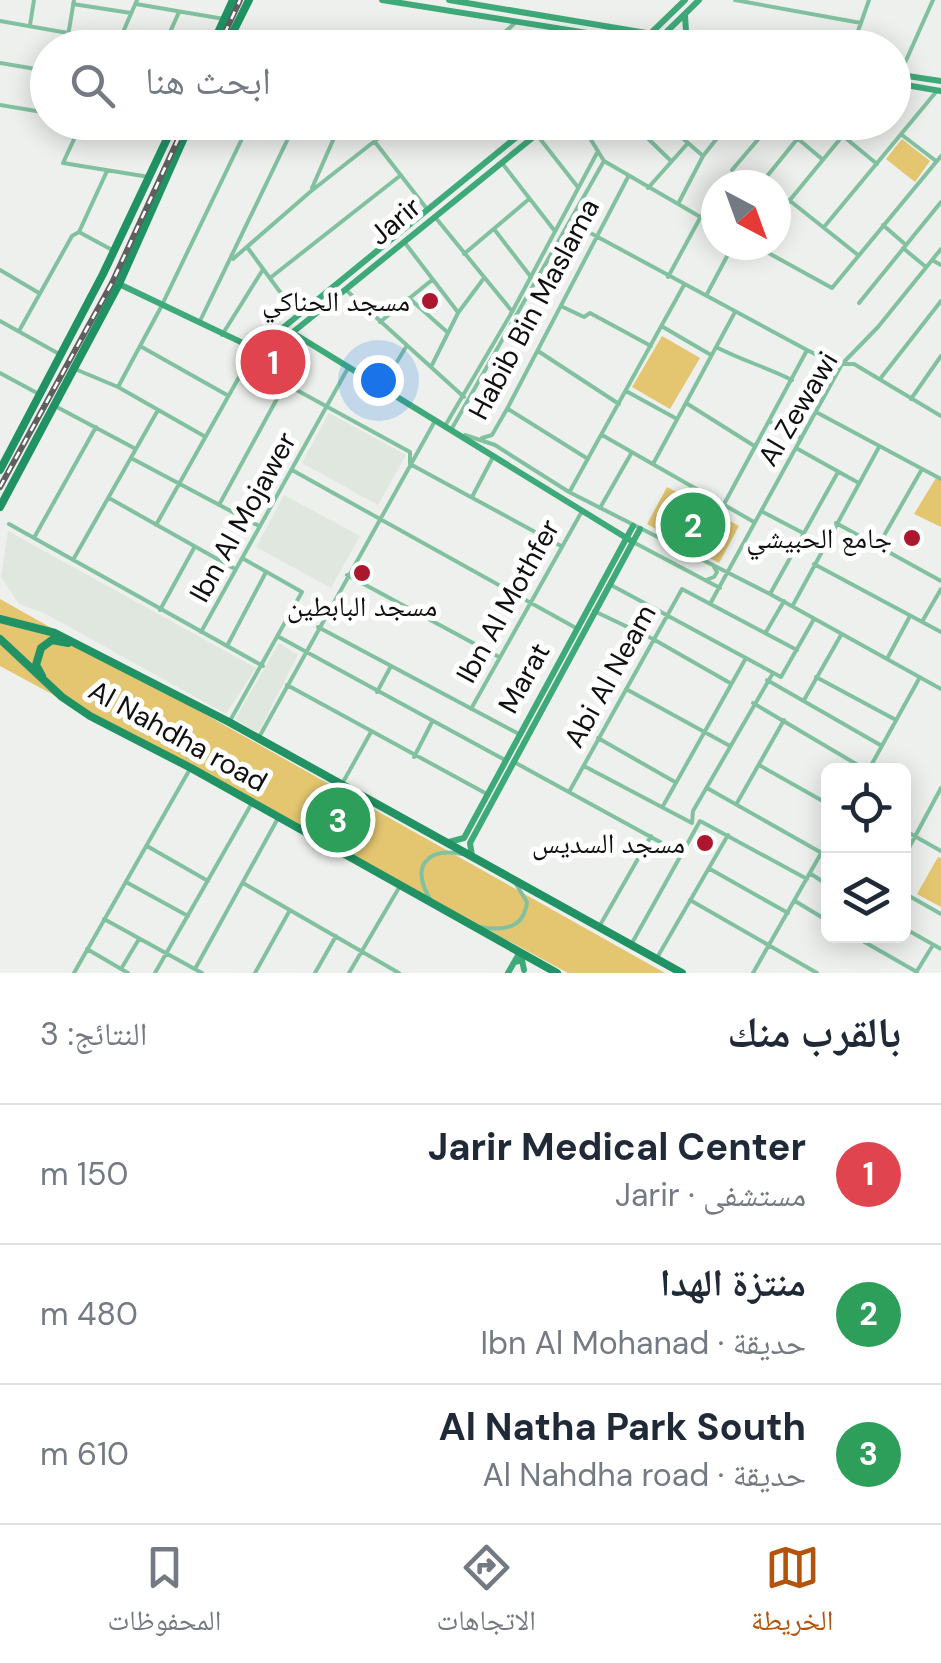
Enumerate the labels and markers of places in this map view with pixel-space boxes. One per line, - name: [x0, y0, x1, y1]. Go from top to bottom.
- place label: مسجد الحناكي: [262, 283, 410, 324]
- marker: مسجد الحناكي: [419, 290, 441, 312]
- pin: 1: [240, 324, 306, 400]
- pin: 2: [660, 488, 726, 562]
- place label: جامع الحبيشي: [746, 520, 892, 561]
- marker: جامع الحبيشي: [901, 527, 923, 549]
- marker: مسجد البابطين: [351, 562, 373, 584]
- place label: مسجد البابطين: [287, 588, 437, 625]
- pin: 3: [306, 782, 370, 858]
- place label: مسجد السديس: [532, 825, 685, 862]
- marker: مسجد السديس: [694, 832, 716, 854]

